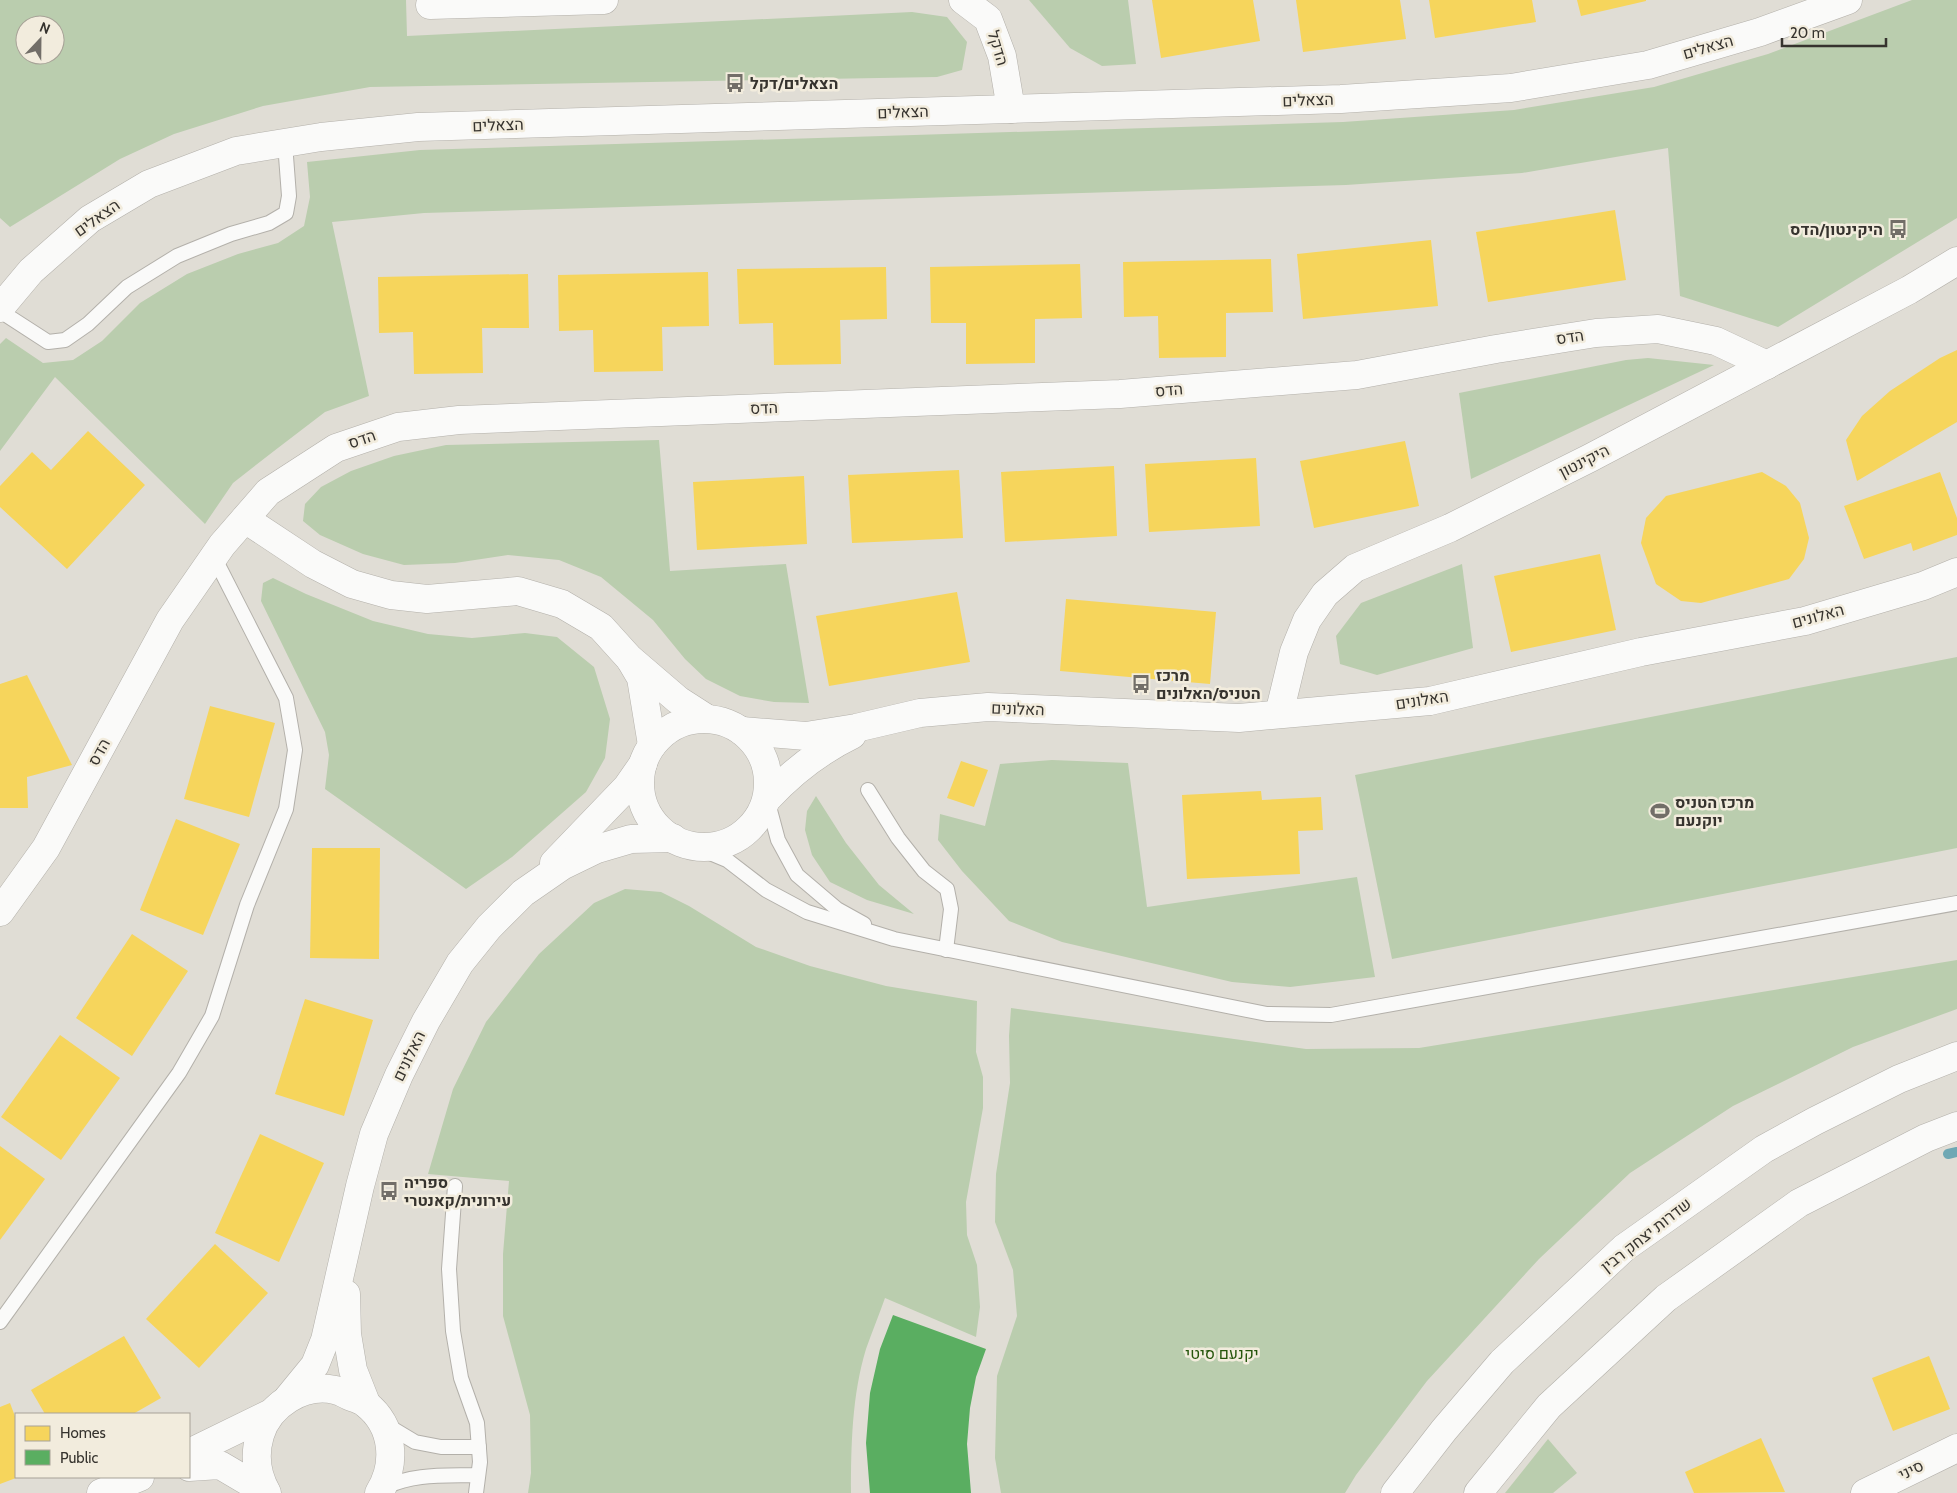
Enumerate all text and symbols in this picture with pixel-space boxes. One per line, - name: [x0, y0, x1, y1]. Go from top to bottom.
- north arrow: [15, 15, 65, 65]
- scale bar: [1782, 15, 1886, 47]
- text: N: [37, 18, 53, 38]
- text: 20 m: [1790, 24, 1825, 42]
- street label: הדקל: [984, 28, 1012, 68]
- street label: הצאלים: [1681, 31, 1735, 63]
- bus stop icon: הצאלים/דקל: [724, 72, 746, 94]
- place label: הצאלים/דקל: [750, 74, 838, 93]
- street label: הצאלים: [1282, 90, 1334, 110]
- street label: הצאלים: [877, 102, 929, 122]
- street label: הצאלים: [472, 115, 524, 135]
- street label: הצאלים: [70, 195, 124, 241]
- bus stop icon: היקינטון/הדס: [1887, 218, 1909, 240]
- place label: היקינטון/הדס: [1790, 220, 1883, 239]
- street label: הדס: [1555, 325, 1585, 349]
- street label: הדס: [1154, 379, 1184, 401]
- street label: הדס: [750, 398, 778, 418]
- street label: הדס: [346, 425, 378, 453]
- street label: היקינטון: [1556, 440, 1612, 482]
- street label: האלונים: [1790, 600, 1846, 632]
- place label: מרכז הטניס/האלונים: [1156, 666, 1261, 703]
- bus stop icon: מרכז הטניס/האלונים: [1130, 673, 1152, 695]
- street label: האלונים: [1394, 686, 1450, 714]
- street label: האלונים: [991, 699, 1045, 719]
- street label: הדס: [84, 735, 114, 769]
- place label: מרכז הטניס יוקנעם: [1675, 793, 1754, 830]
- sports icon: מרכז הטניס יוקנעם: [1649, 800, 1671, 822]
- street label: האלונים: [389, 1028, 429, 1084]
- place label: ספריה עירונית/קאנטרי: [404, 1173, 511, 1210]
- bus stop icon: ספריה עירונית/קאנטרי: [378, 1180, 400, 1202]
- street label: שדרות יצחק רבין: [1597, 1194, 1695, 1276]
- park label: יקנעם סיטי: [1185, 1344, 1259, 1363]
- legend: [15, 1413, 190, 1478]
- text: Homes: [60, 1424, 106, 1442]
- text: Public: [60, 1449, 98, 1467]
- street label: סיני: [1895, 1456, 1927, 1484]

